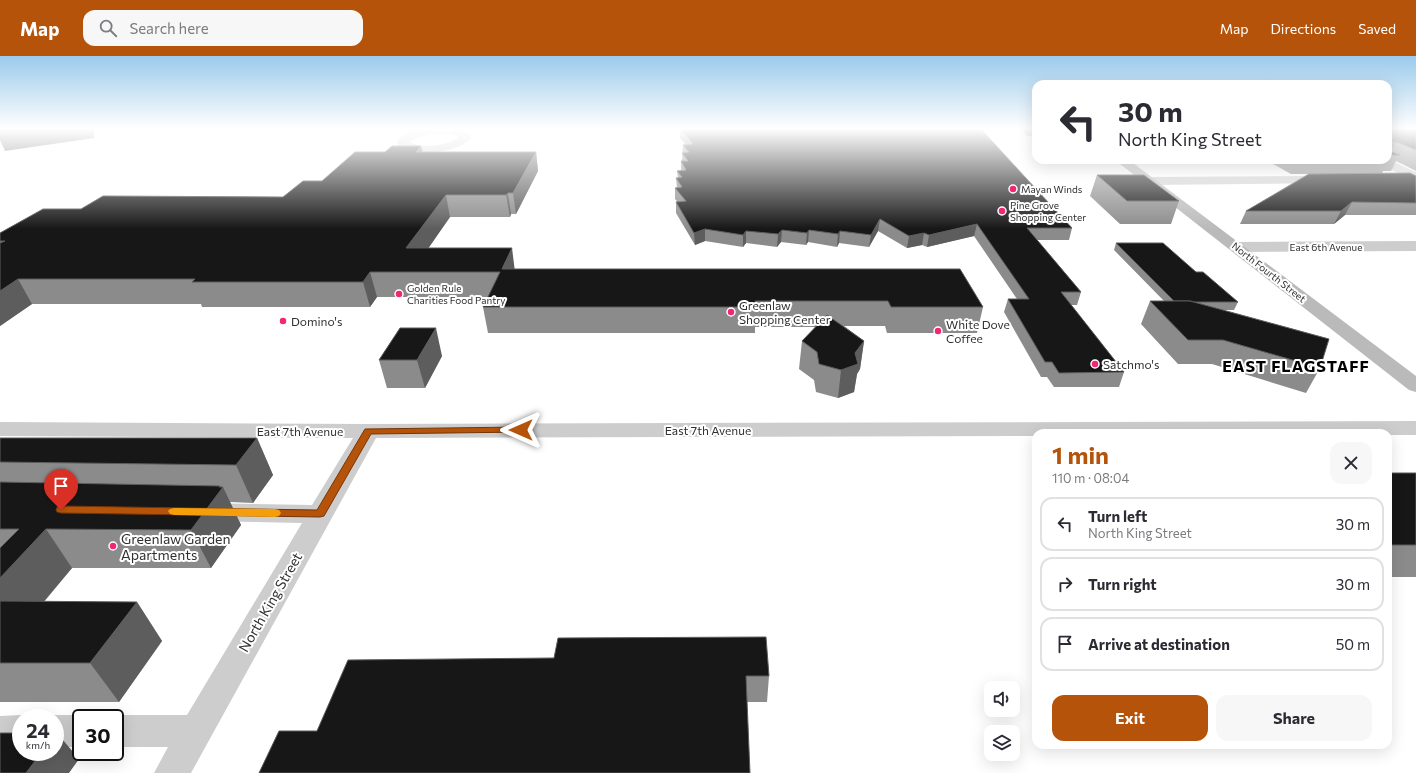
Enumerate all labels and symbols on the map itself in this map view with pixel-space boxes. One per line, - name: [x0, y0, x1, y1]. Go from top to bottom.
- place label: Mayan Winds: [1021, 183, 1083, 195]
- marker: Mayan Winds: [1008, 184, 1018, 194]
- place label: Pine Grove Shopping Center: [1010, 199, 1086, 223]
- marker: Pine Grove Shopping Center: [997, 206, 1007, 216]
- street label: North Fourth Street: [1230, 239, 1308, 305]
- street label: East 6th Avenue: [1290, 241, 1362, 253]
- place label: Golden Rule Charities Food Pantry: [407, 282, 505, 306]
- marker: Golden Rule Charities Food Pantry: [394, 289, 404, 299]
- place label: Greenlaw Shopping Center: [739, 298, 831, 326]
- marker: Greenlaw Shopping Center: [726, 307, 736, 317]
- place label: Domino's: [291, 314, 343, 328]
- marker: Domino's: [278, 316, 288, 326]
- place label: White Dove Coffee: [946, 317, 1010, 345]
- marker: White Dove Coffee: [933, 326, 943, 336]
- district label: EAST FLAGSTAFF: [1222, 356, 1370, 375]
- place label: Satchmo's: [1103, 357, 1159, 371]
- marker: Satchmo's: [1090, 359, 1100, 369]
- position arrow: [500, 409, 542, 451]
- street label: East 7th Avenue: [665, 423, 751, 437]
- street label: East 7th Avenue: [257, 424, 343, 438]
- pin: [44, 469, 78, 510]
- place label: Greenlaw Garden Apartments: [121, 530, 230, 563]
- marker: Greenlaw Garden Apartments: [108, 541, 118, 551]
- street label: North King Street: [235, 549, 305, 655]
- speed limit sign: 30: [72, 709, 124, 761]

